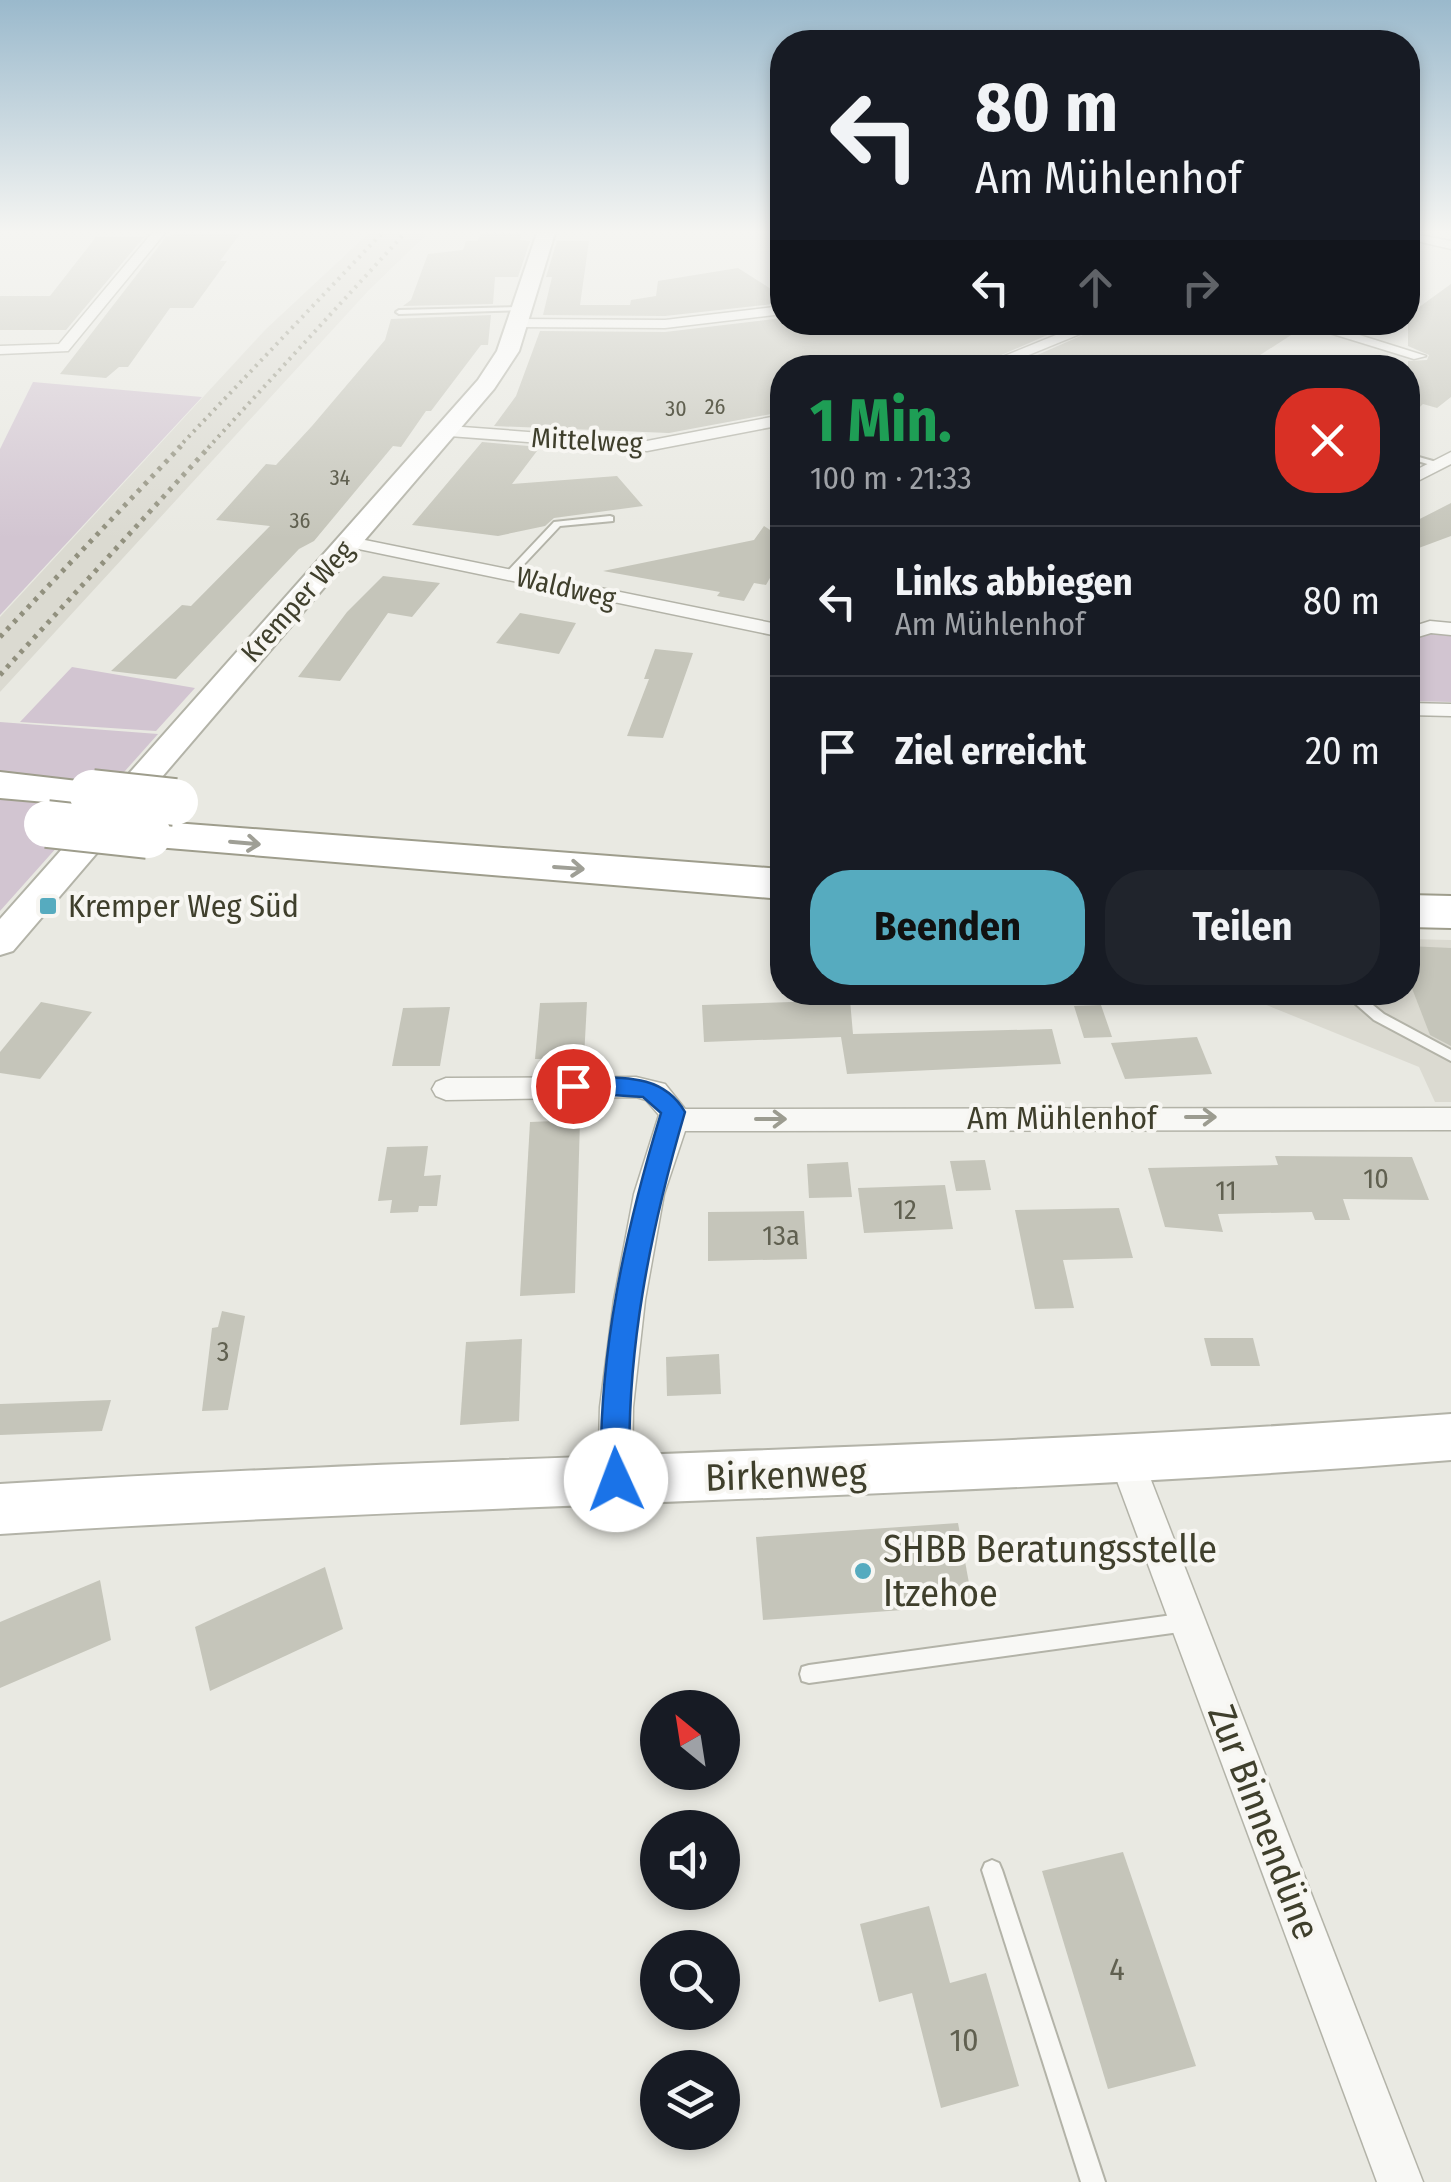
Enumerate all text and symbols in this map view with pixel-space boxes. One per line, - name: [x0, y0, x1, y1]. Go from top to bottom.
- text: 80 m: [975, 66, 1118, 150]
- icon: left: [810, 70, 940, 200]
- text: Am Mühlenhof: [975, 151, 1242, 205]
- icon: left: [963, 260, 1018, 315]
- icon: ahead: [1068, 260, 1123, 315]
- icon: right: [1173, 260, 1228, 315]
- text: 1 Min.: [810, 385, 952, 457]
- button: close: [1275, 388, 1380, 493]
- house number: 26: [705, 393, 725, 420]
- house number: 30: [665, 395, 687, 422]
- street label: Mittelweg: [530, 421, 644, 460]
- text: 100 m · 21:33: [810, 459, 972, 497]
- house number: 34: [330, 464, 351, 491]
- house number: 36: [290, 507, 311, 534]
- street label: Kremper Weg: [234, 533, 361, 669]
- text: Links abbiegen: [895, 559, 1133, 605]
- street label: Waldweg: [513, 560, 620, 615]
- icon: left: [810, 574, 865, 629]
- text: 80 m: [1303, 578, 1380, 624]
- text: Am Mühlenhof: [895, 605, 1085, 643]
- icon: arrive: [810, 724, 865, 779]
- text: Ziel erreicht: [895, 728, 1086, 774]
- text: 20 m: [1305, 728, 1380, 774]
- one-way arrow: [229, 833, 261, 852]
- one-way arrow: [553, 859, 585, 878]
- button: Beenden: [810, 870, 1085, 985]
- button: Teilen: [1105, 870, 1380, 985]
- place label: Kremper Weg Süd: [68, 887, 299, 925]
- marker: Kremper Weg Süd: [37, 895, 59, 917]
- pin: [531, 1044, 616, 1129]
- icon: arrive: [546, 1059, 601, 1114]
- street label: Am Mühlenhof: [967, 1099, 1159, 1137]
- one-way arrow: [1184, 1108, 1216, 1126]
- one-way arrow: [754, 1110, 786, 1128]
- house number: 10: [1363, 1162, 1389, 1195]
- house number: 11: [1215, 1174, 1237, 1207]
- house number: 12: [893, 1193, 917, 1226]
- house number: 13a: [762, 1219, 800, 1252]
- house number: 3: [217, 1335, 229, 1368]
- position arrow: [564, 1428, 668, 1532]
- street label: Birkenweg: [705, 1449, 868, 1501]
- place label: SHBB Beratungsstelle Itzehoe: [883, 1526, 1217, 1616]
- marker: SHBB Beratungsstelle Itzehoe: [852, 1560, 874, 1582]
- north arrow: [640, 1690, 740, 1790]
- map controls: [640, 1690, 740, 2150]
- street label: Zur Binnendüne: [1198, 1698, 1330, 1946]
- button: sound: [640, 1810, 740, 1910]
- button: search: [640, 1930, 740, 2030]
- house number: 4: [1109, 1950, 1125, 1988]
- house number: 10: [949, 2021, 979, 2059]
- button: layers: [640, 2050, 740, 2150]

